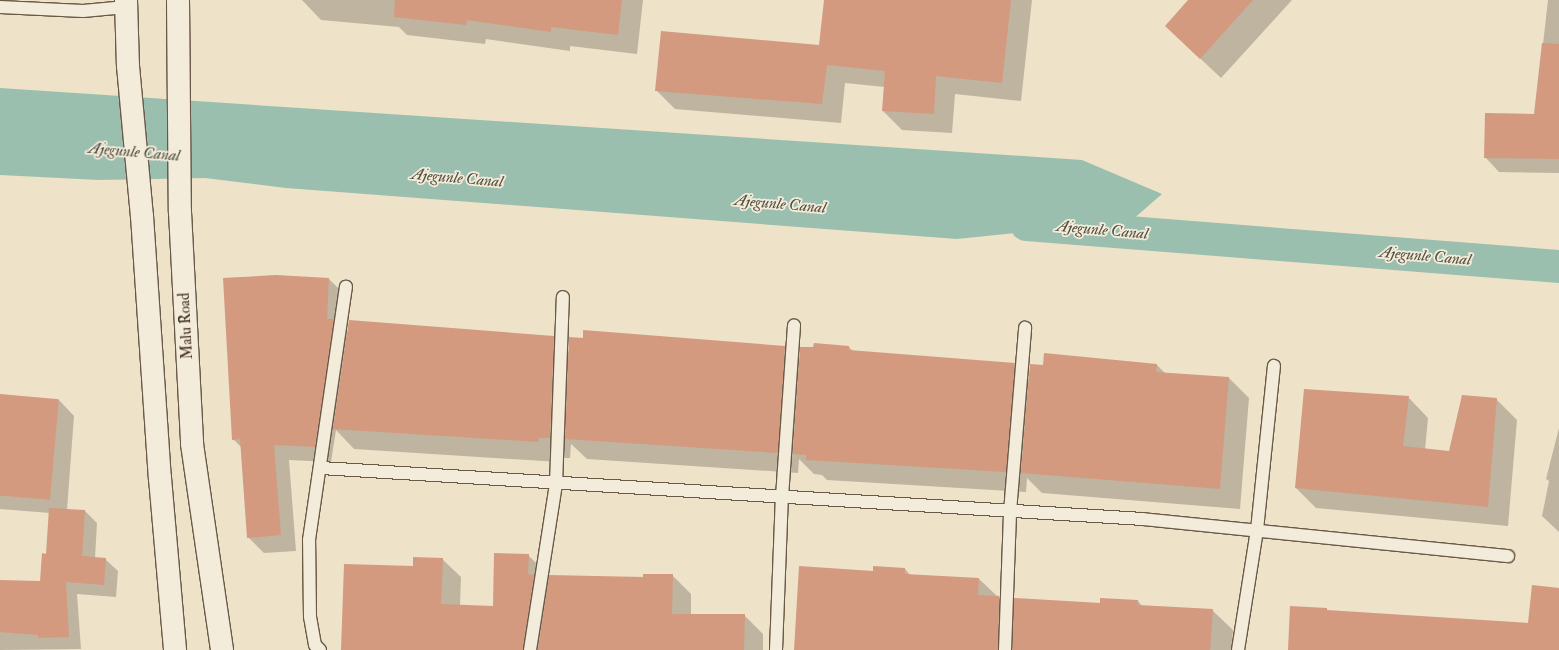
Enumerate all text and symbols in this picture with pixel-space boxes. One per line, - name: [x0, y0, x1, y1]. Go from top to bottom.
- water label: Ajegunle Canal: [87, 138, 181, 166]
- water label: Ajegunle Canal: [410, 164, 504, 192]
- water label: Ajegunle Canal: [733, 190, 827, 218]
- water label: Ajegunle Canal: [1055, 216, 1149, 244]
- water label: Ajegunle Canal: [1378, 242, 1472, 270]
- street label: Malu Road: [175, 292, 197, 360]

